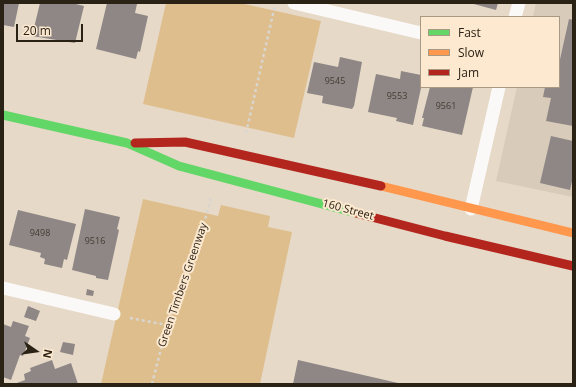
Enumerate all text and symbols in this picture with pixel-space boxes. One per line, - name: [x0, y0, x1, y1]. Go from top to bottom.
- scale bar: [18, 16, 85, 42]
- legend: [420, 16, 560, 88]
- text: 20 m: [23, 22, 51, 39]
- text: Fast: [458, 24, 481, 41]
- text: Slow: [458, 44, 484, 61]
- text: Jam: [458, 64, 479, 81]
- house number: 9545: [325, 76, 345, 86]
- house number: 9553: [387, 91, 407, 101]
- house number: 9561: [436, 101, 456, 111]
- street label: 160 Street: [321, 197, 375, 223]
- street label: Green Timbers Greenway: [155, 221, 211, 349]
- house number: 9498: [30, 228, 50, 238]
- house number: 9516: [85, 236, 105, 246]
- north arrow: [16, 331, 56, 371]
- text: N: [40, 348, 56, 360]

